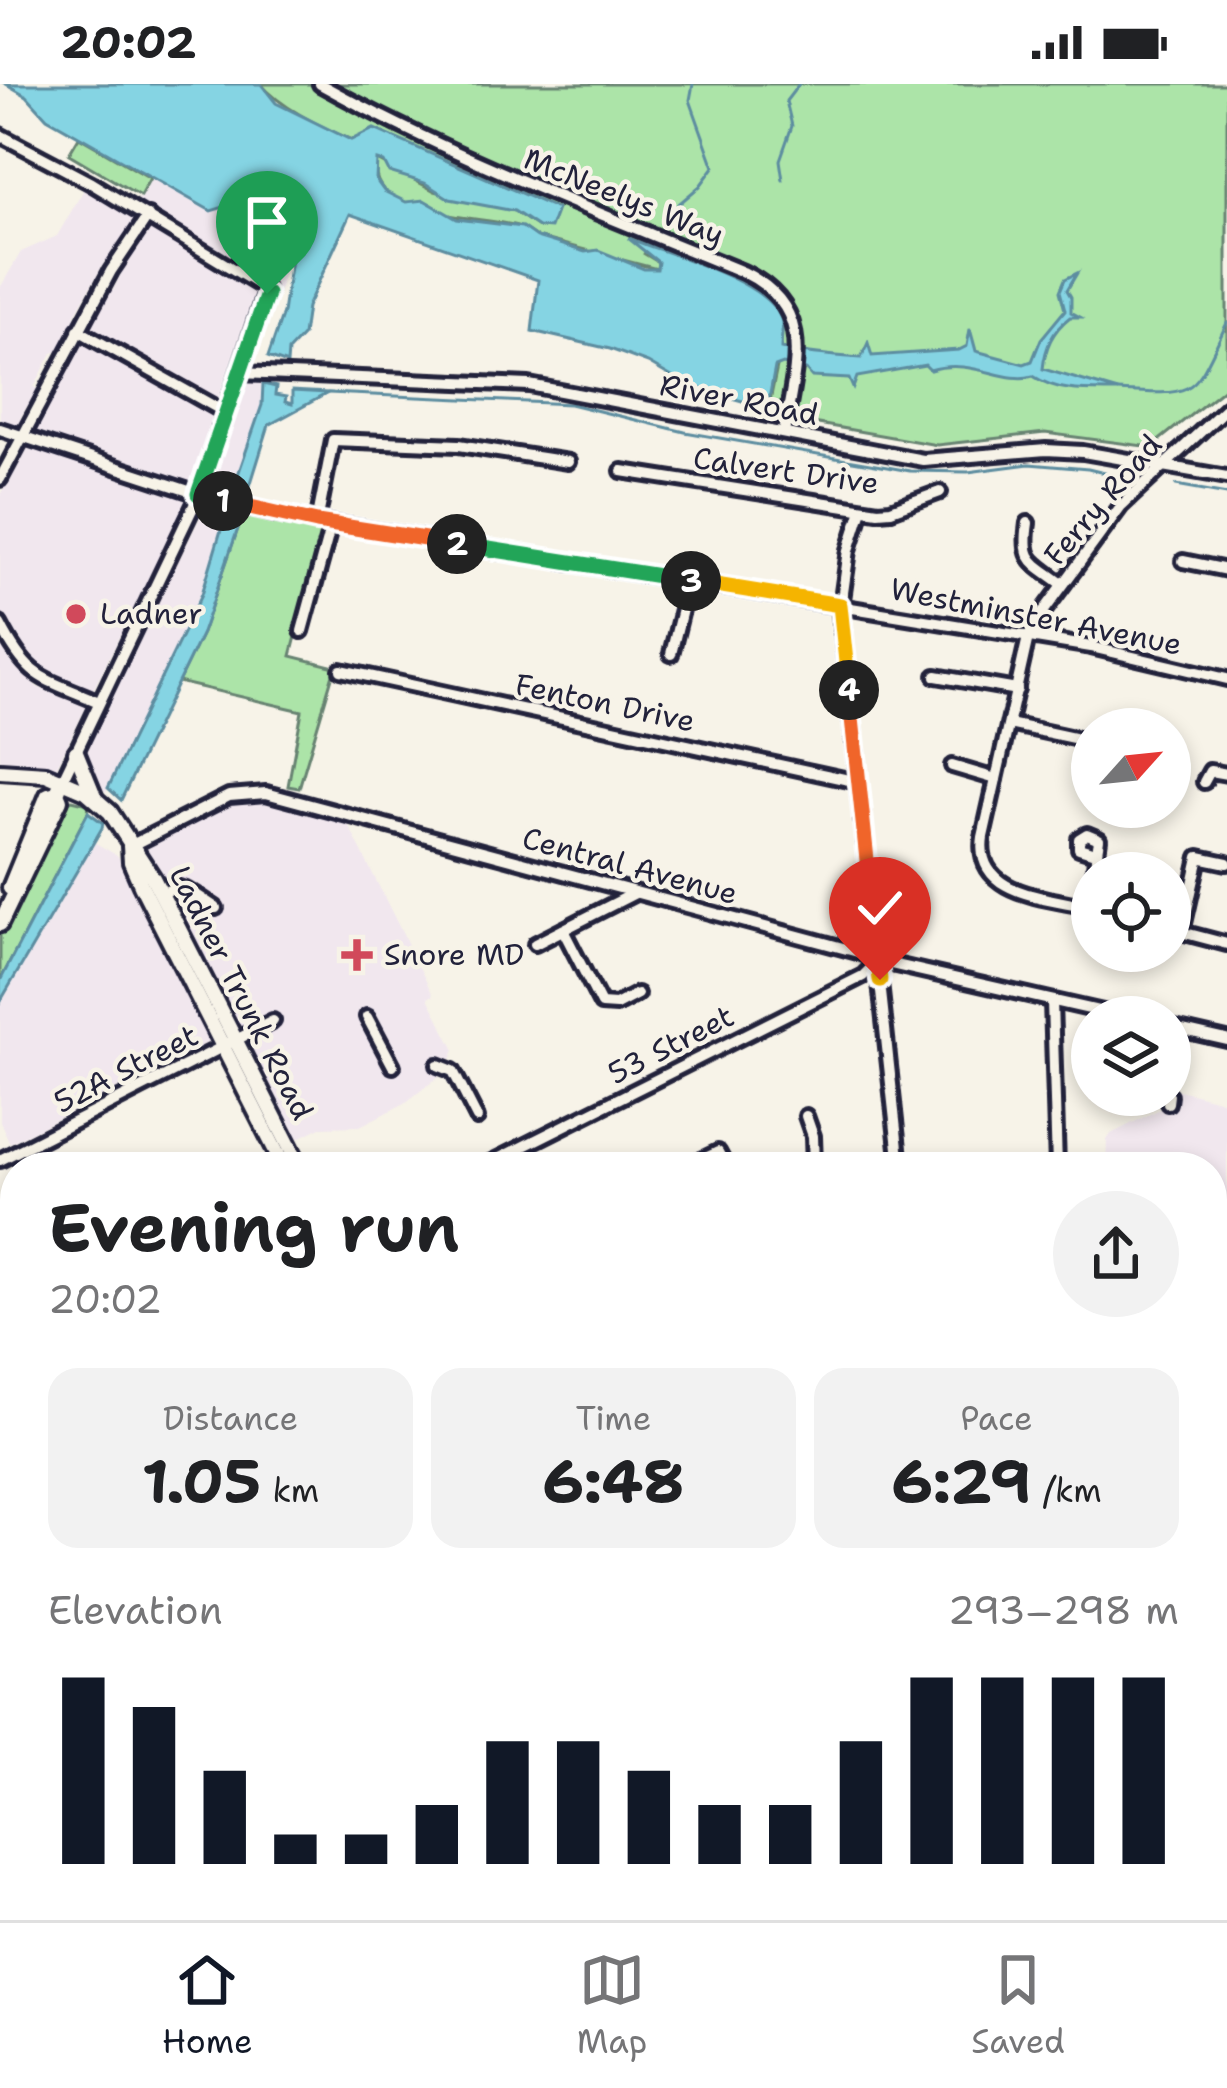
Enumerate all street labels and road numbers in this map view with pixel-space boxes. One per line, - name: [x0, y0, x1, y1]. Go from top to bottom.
- street label: McNeelys Way: [518, 138, 730, 255]
- street label: River Road: [656, 364, 822, 435]
- street label: Ferry Road: [1034, 425, 1171, 574]
- street label: Calvert Drive: [691, 437, 882, 504]
- street label: Westminster Avenue: [887, 568, 1185, 665]
- street label: Fenton Drive: [512, 663, 699, 742]
- street label: Central Avenue: [518, 817, 742, 914]
- street label: Ladner Trunk Road: [160, 859, 323, 1127]
- street label: 53 Street: [601, 995, 741, 1094]
- street label: 52A Street: [47, 1015, 205, 1122]

